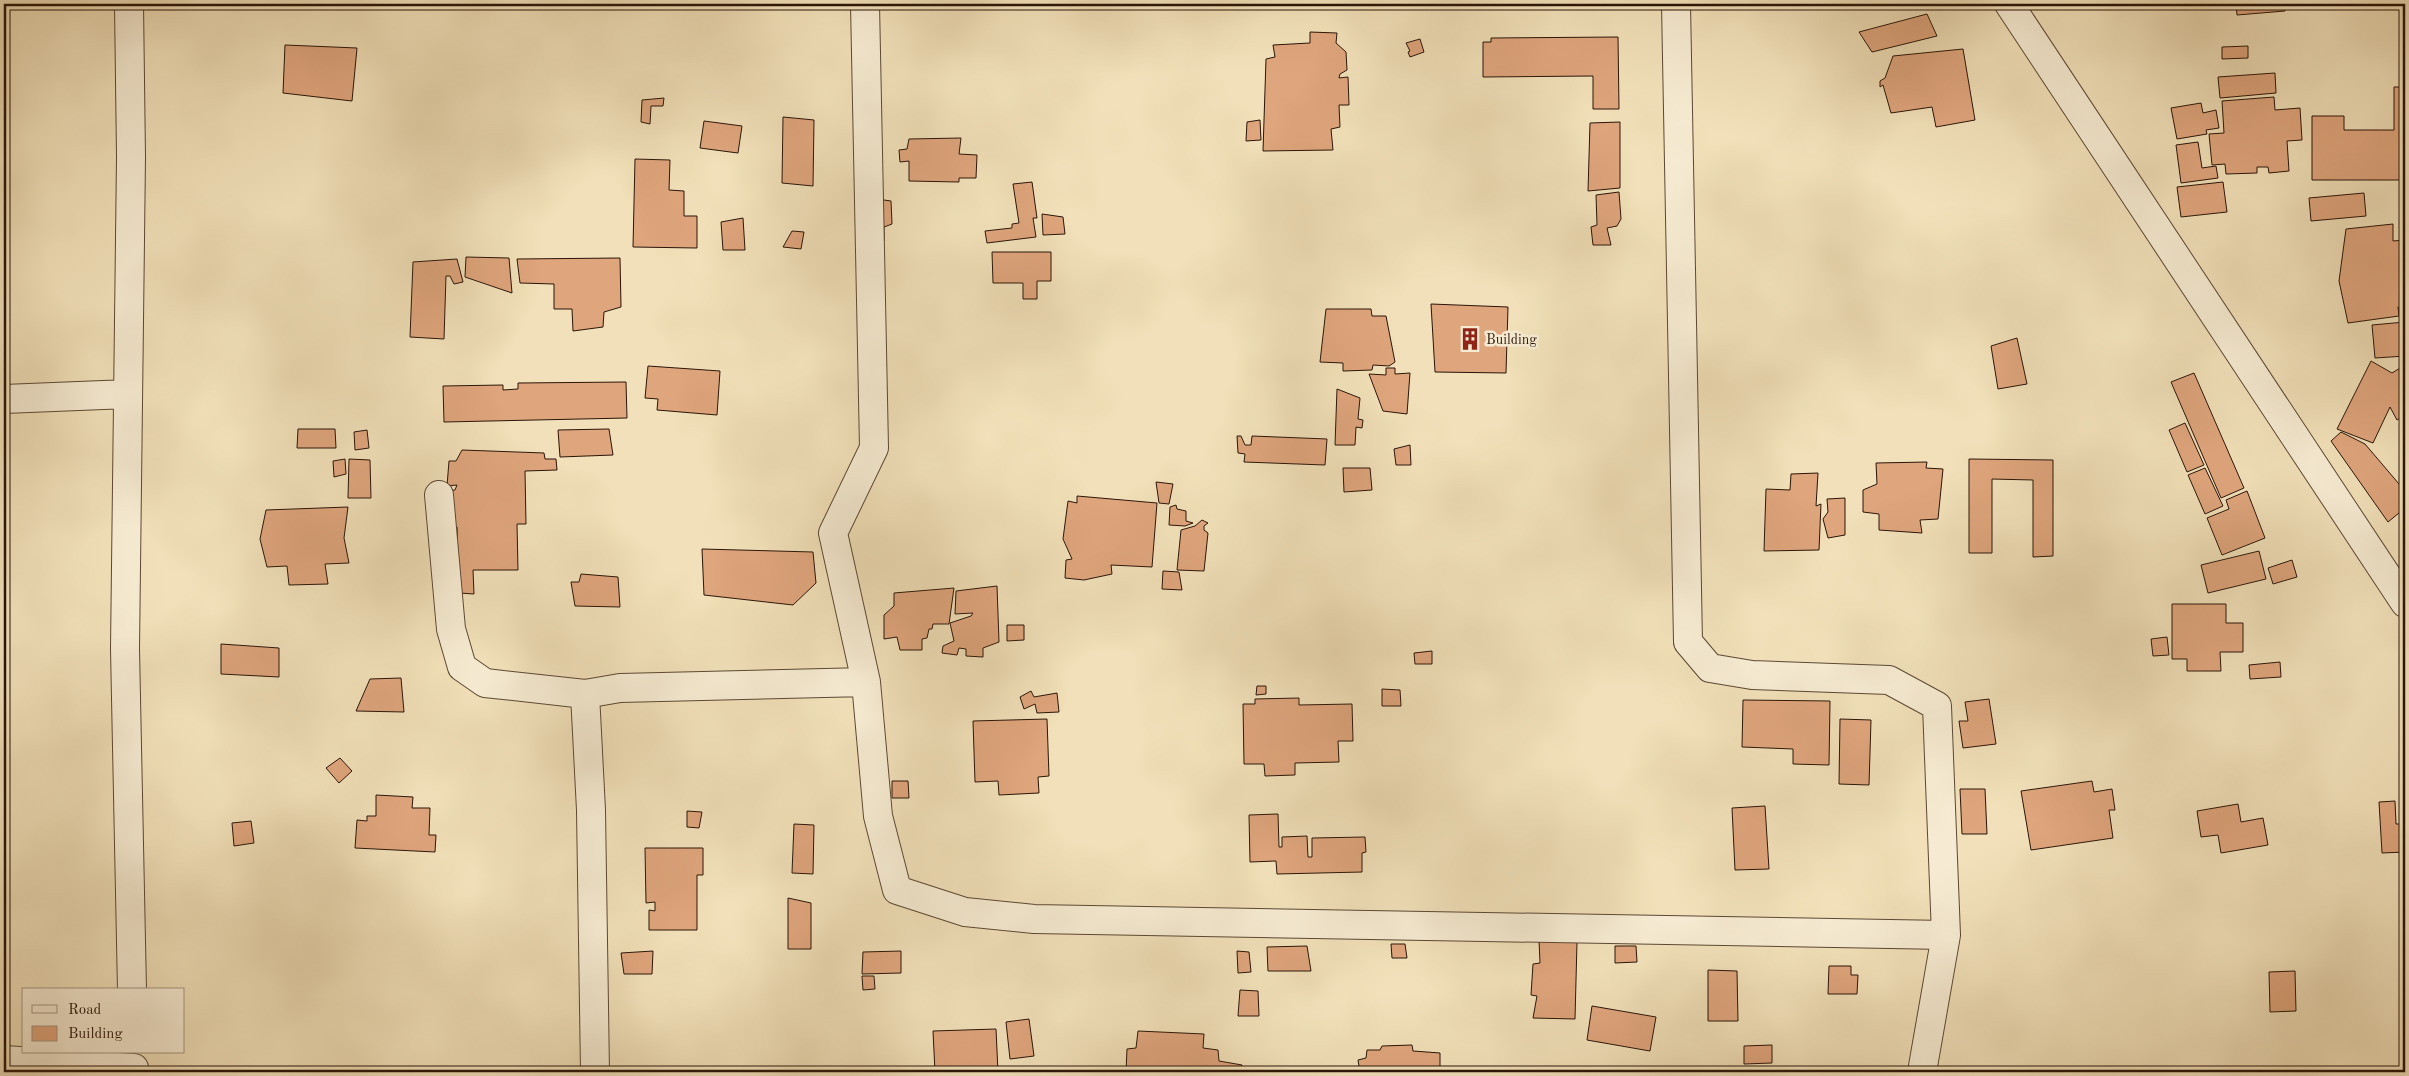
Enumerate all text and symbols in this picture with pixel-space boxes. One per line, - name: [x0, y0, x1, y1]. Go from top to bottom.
- building icon: Building: [1457, 326, 1483, 352]
- place label: Building: [1486, 333, 1537, 347]
- legend: [22, 988, 185, 1054]
- text: Road: [68, 1003, 102, 1018]
- text: Building: [68, 1027, 123, 1042]

